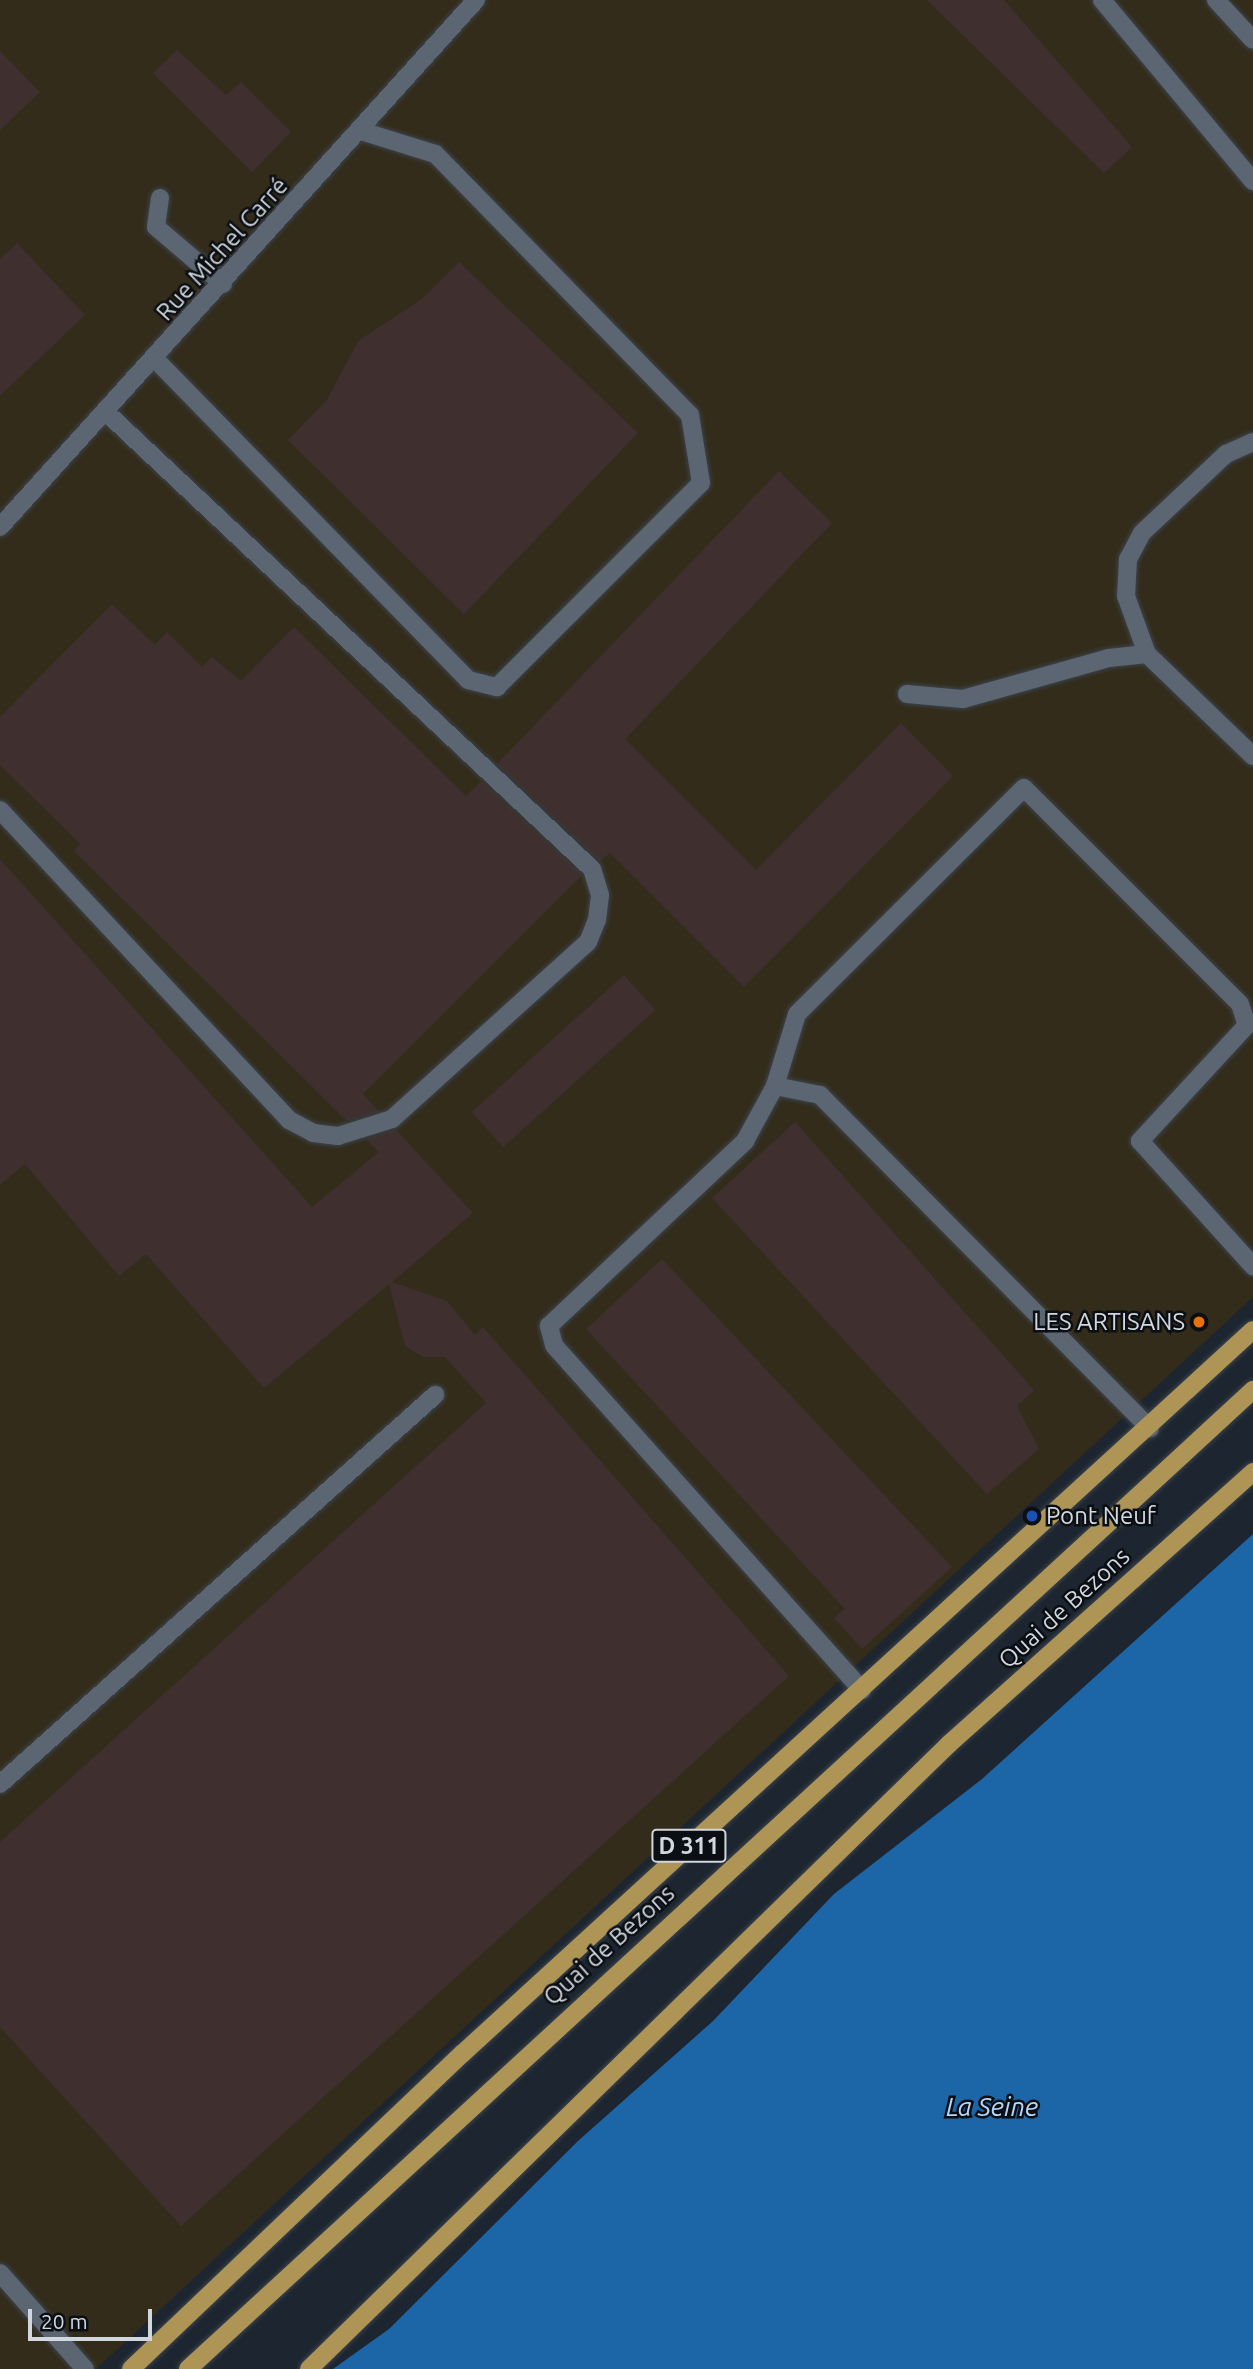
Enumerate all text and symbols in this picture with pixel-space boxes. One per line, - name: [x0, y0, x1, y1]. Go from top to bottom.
- street label: Rue Michel Carré: [150, 172, 294, 326]
- place label: LES ARTISANS: [1033, 1308, 1185, 1336]
- marker: LES ARTISANS: [1191, 1314, 1207, 1330]
- place label: Pont Neuf: [1046, 1502, 1156, 1530]
- marker: Pont Neuf: [1024, 1508, 1040, 1524]
- street label: Quai de Bezons: [993, 1542, 1135, 1674]
- road number: D 311: [650, 1826, 728, 1866]
- street label: Quai de Bezons: [538, 1879, 680, 2011]
- water label: La Seine: [946, 2091, 1038, 2123]
- scale bar: [32, 2296, 156, 2340]
- text: 20 m: [41, 2309, 88, 2333]

